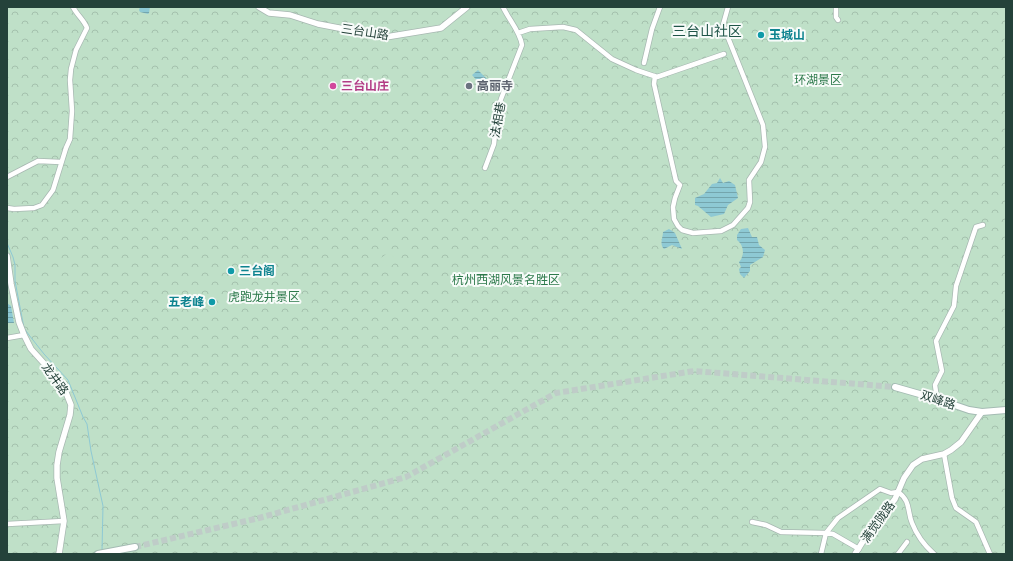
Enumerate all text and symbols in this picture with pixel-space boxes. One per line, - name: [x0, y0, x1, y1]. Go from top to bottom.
- street label: 三台山路: [340, 22, 390, 42]
- district label: 三台山社区: [672, 23, 742, 40]
- place label: 玉城山: [769, 28, 805, 42]
- marker: 玉城山: [756, 30, 766, 40]
- park label: 环湖景区: [794, 73, 842, 87]
- place label: 三台山庄: [341, 79, 389, 93]
- place label: 高丽寺: [477, 79, 513, 93]
- marker: 三台山庄: [328, 81, 338, 91]
- marker: 高丽寺: [464, 81, 474, 91]
- street label: 法相巷: [488, 101, 508, 139]
- place label: 三台阁: [239, 264, 275, 278]
- marker: 三台阁: [226, 266, 236, 276]
- park label: 杭州西湖风景名胜区: [452, 273, 560, 287]
- park label: 虎跑龙井景区: [228, 290, 300, 304]
- place label: 五老峰: [168, 295, 204, 309]
- marker: 五老峰: [207, 297, 217, 307]
- street label: 龙井路: [39, 360, 71, 398]
- street label: 双峰路: [919, 388, 957, 412]
- street label: 满觉陇路: [858, 498, 898, 546]

